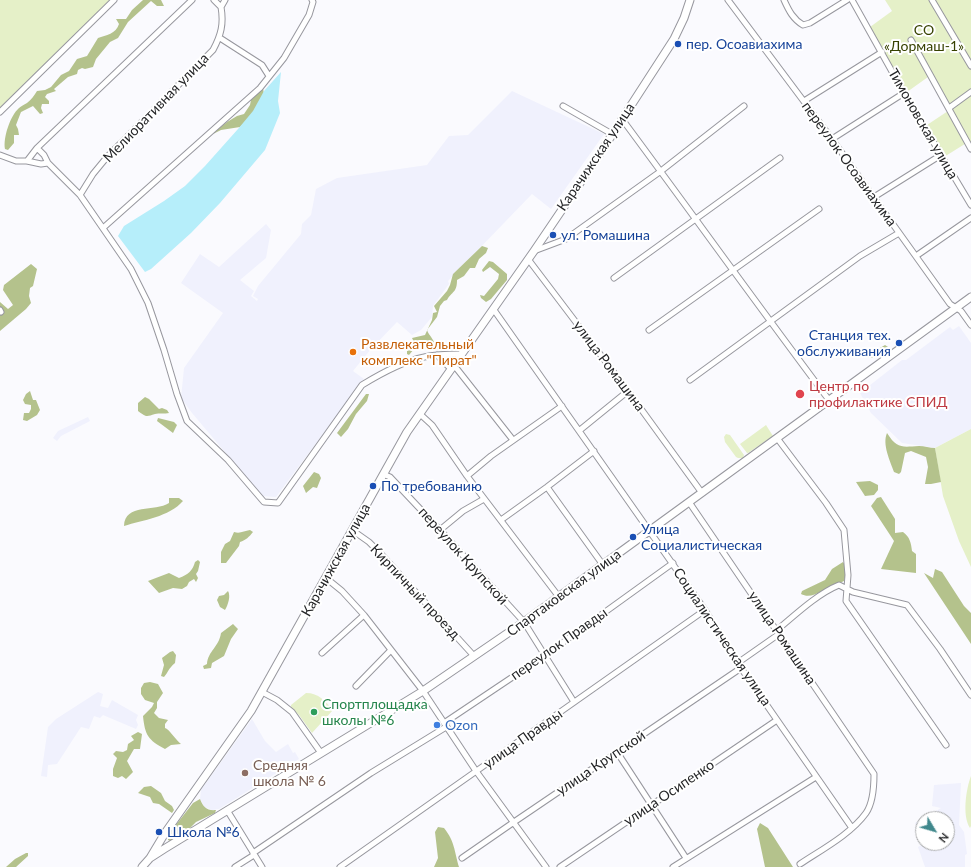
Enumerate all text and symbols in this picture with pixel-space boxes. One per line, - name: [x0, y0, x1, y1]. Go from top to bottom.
- park label: СО «Дормаш-1»: [884, 22, 964, 54]
- place label: пер. Осоавиахима: [686, 36, 802, 52]
- marker: пер. Осоавиахима: [673, 39, 683, 49]
- street label: Мелиоративная улица: [100, 50, 212, 166]
- street label: Тимоновская улица: [884, 66, 962, 182]
- street label: переулок Осоавиахима: [798, 98, 900, 230]
- street label: Карачижская улица: [554, 100, 638, 214]
- place label: ул. Ромашина: [561, 227, 650, 243]
- marker: ул. Ромашина: [548, 230, 558, 240]
- street label: улица Ромашина: [569, 317, 649, 415]
- place label: Станция тех. обслуживания: [797, 327, 891, 360]
- place label: Развлекательный комплекс "Пират": [361, 336, 477, 368]
- marker: Станция тех. обслуживания: [894, 338, 904, 348]
- marker: Развлекательный комплекс "Пират": [348, 347, 358, 357]
- place label: Центр по профилактике СПИД: [809, 378, 947, 410]
- marker: Центр по профилактике СПИД: [794, 388, 806, 400]
- place label: По требованию: [381, 478, 482, 494]
- marker: По требованию: [368, 481, 378, 491]
- street label: Карачижская улица: [298, 501, 374, 619]
- street label: переулок Крупской: [415, 504, 511, 608]
- place label: Улица Социалистическая: [641, 521, 762, 554]
- marker: Улица Социалистическая: [628, 532, 638, 542]
- street label: Кирпичный проезд: [367, 541, 463, 643]
- street label: Спартаковская улица: [504, 546, 624, 640]
- street label: Социалистическая улица: [669, 565, 775, 709]
- street label: улица Ромашина: [745, 588, 819, 688]
- street label: переулок Правды: [507, 604, 611, 684]
- place label: Спортплощадка школы №6: [322, 696, 428, 728]
- street label: улица Правды: [480, 706, 566, 772]
- marker: Спортплощадка школы №6: [309, 707, 319, 717]
- place label: Ozon: [445, 717, 478, 733]
- marker: Ozon: [432, 720, 442, 730]
- street label: улица Крупской: [553, 727, 649, 799]
- street label: улица Осипенко: [620, 756, 718, 830]
- place label: Средняя школа № 6: [253, 757, 326, 790]
- marker: Средняя школа № 6: [240, 768, 250, 778]
- north arrow: [915, 811, 955, 851]
- place label: Школа №6: [167, 824, 240, 840]
- marker: Школа №6: [154, 827, 164, 837]
- text: N: [936, 831, 952, 845]

